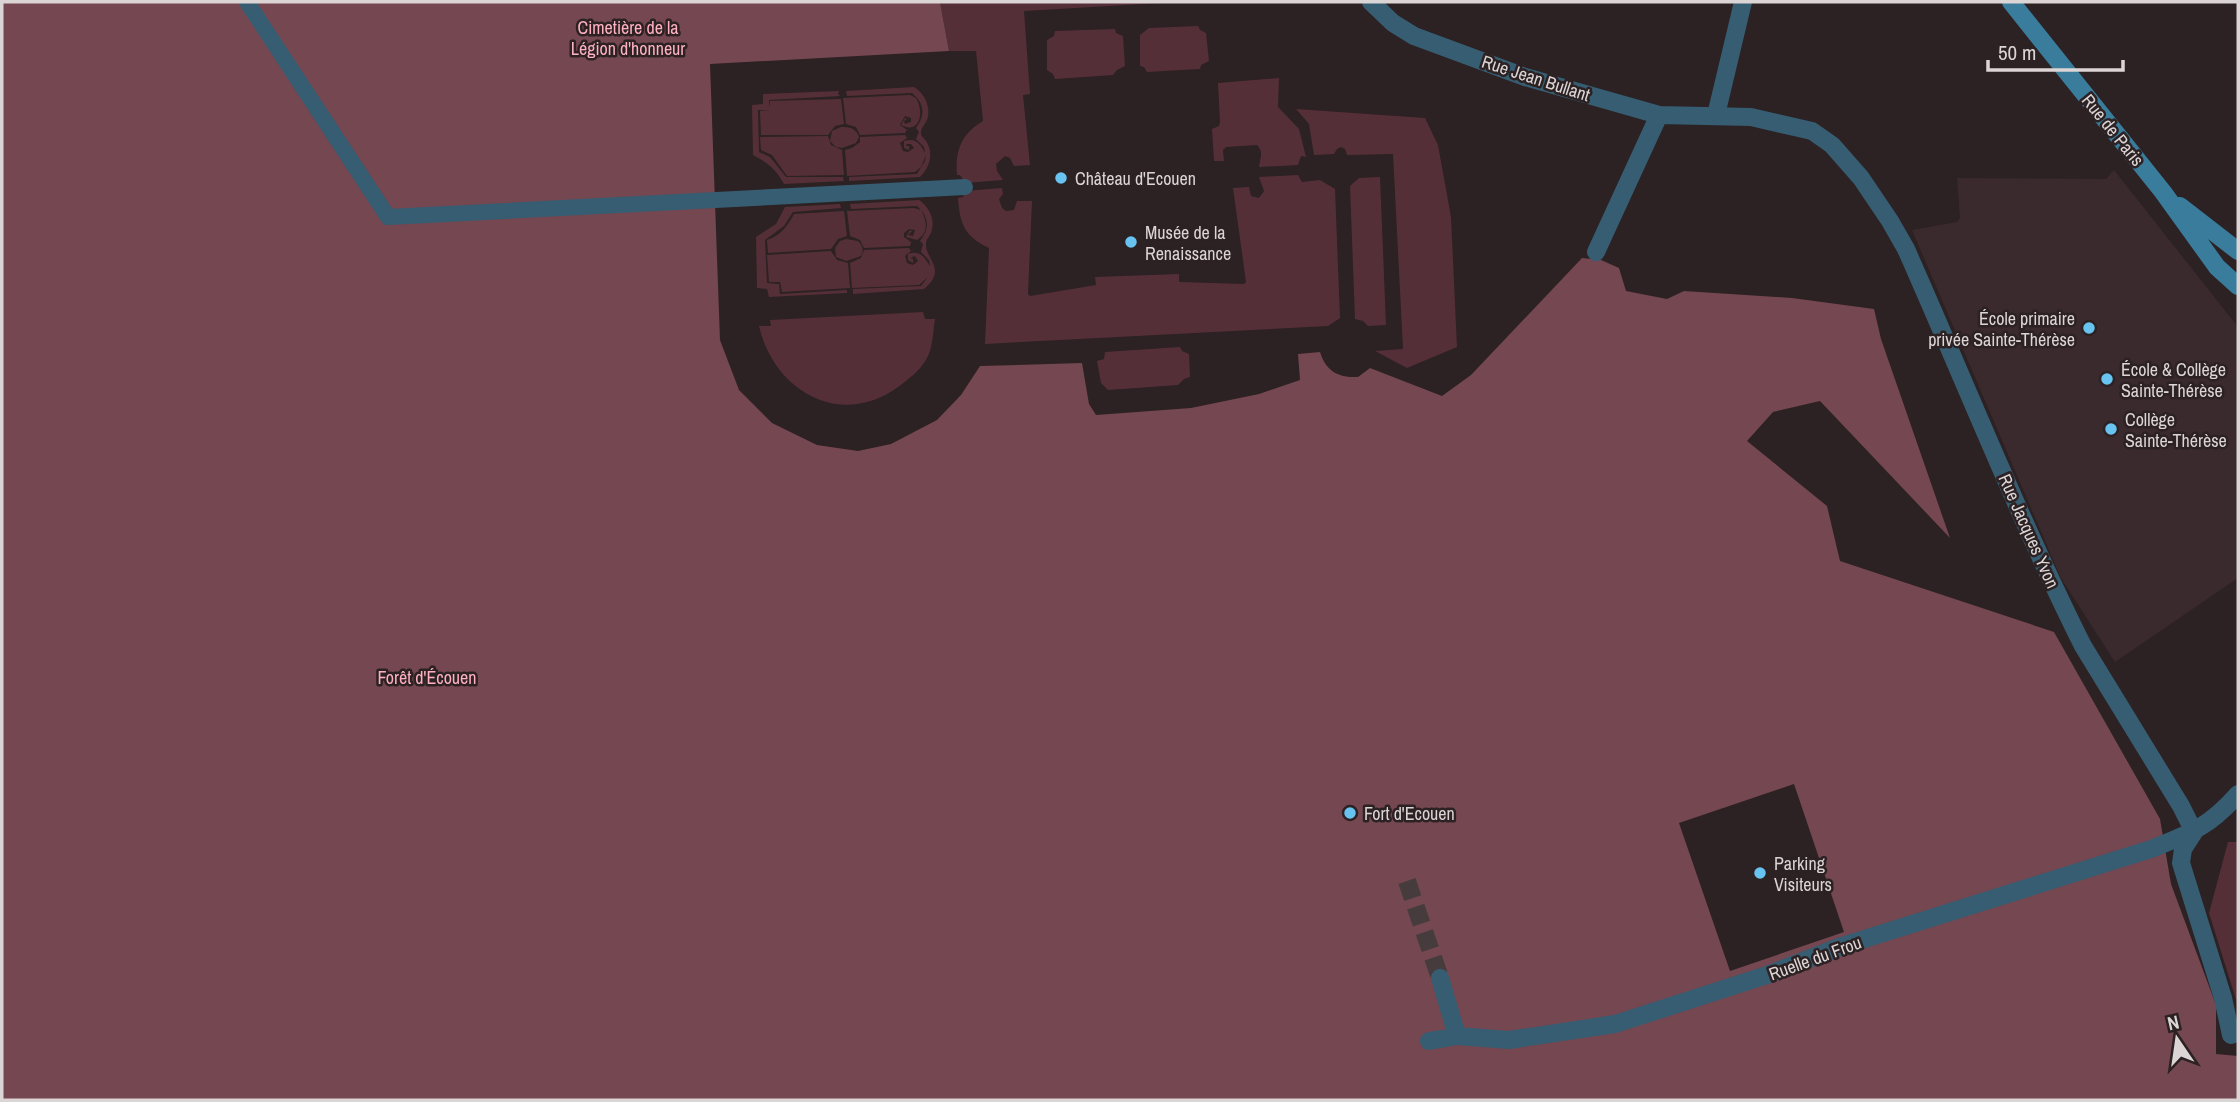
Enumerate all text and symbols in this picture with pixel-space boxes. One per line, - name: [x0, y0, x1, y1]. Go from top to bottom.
- park label: Cimetière de la Légion d'honneur: [571, 15, 685, 61]
- scale bar: [1988, 28, 2123, 72]
- text: 50 m: [1998, 38, 2036, 67]
- street label: Rue Jean Bullant: [1479, 49, 1593, 107]
- street label: Rue de Paris: [2076, 89, 2150, 171]
- place label: Château d'Ecouen: [1075, 166, 1196, 191]
- marker: Château d'Ecouen: [1053, 170, 1069, 186]
- place label: Musée de la Renaissance: [1145, 220, 1231, 266]
- marker: Musée de la Renaissance: [1123, 234, 1139, 250]
- place label: École primaire privée Sainte-Thérèse: [1928, 306, 2075, 352]
- marker: École primaire privée Sainte-Thérèse: [2081, 320, 2097, 336]
- place label: École & Collège Sainte-Thérèse: [2121, 357, 2226, 403]
- marker: École & Collège Sainte-Thérèse: [2099, 371, 2115, 387]
- place label: Collège Sainte-Thérèse: [2125, 407, 2227, 453]
- marker: Collège Sainte-Thérèse: [2103, 421, 2119, 437]
- street label: Rue Jacques Yvon: [1993, 470, 2065, 592]
- park label: Forêt d'Écouen: [378, 665, 476, 690]
- place label: Fort d'Ecouen: [1364, 801, 1455, 826]
- marker: Fort d'Ecouen: [1342, 805, 1358, 821]
- place label: Parking Visiteurs: [1774, 851, 1832, 897]
- marker: Parking Visiteurs: [1752, 865, 1768, 881]
- street label: Ruelle du Frou: [1765, 930, 1865, 986]
- north arrow: [2142, 1004, 2212, 1074]
- text: N: [2165, 1009, 2182, 1036]

